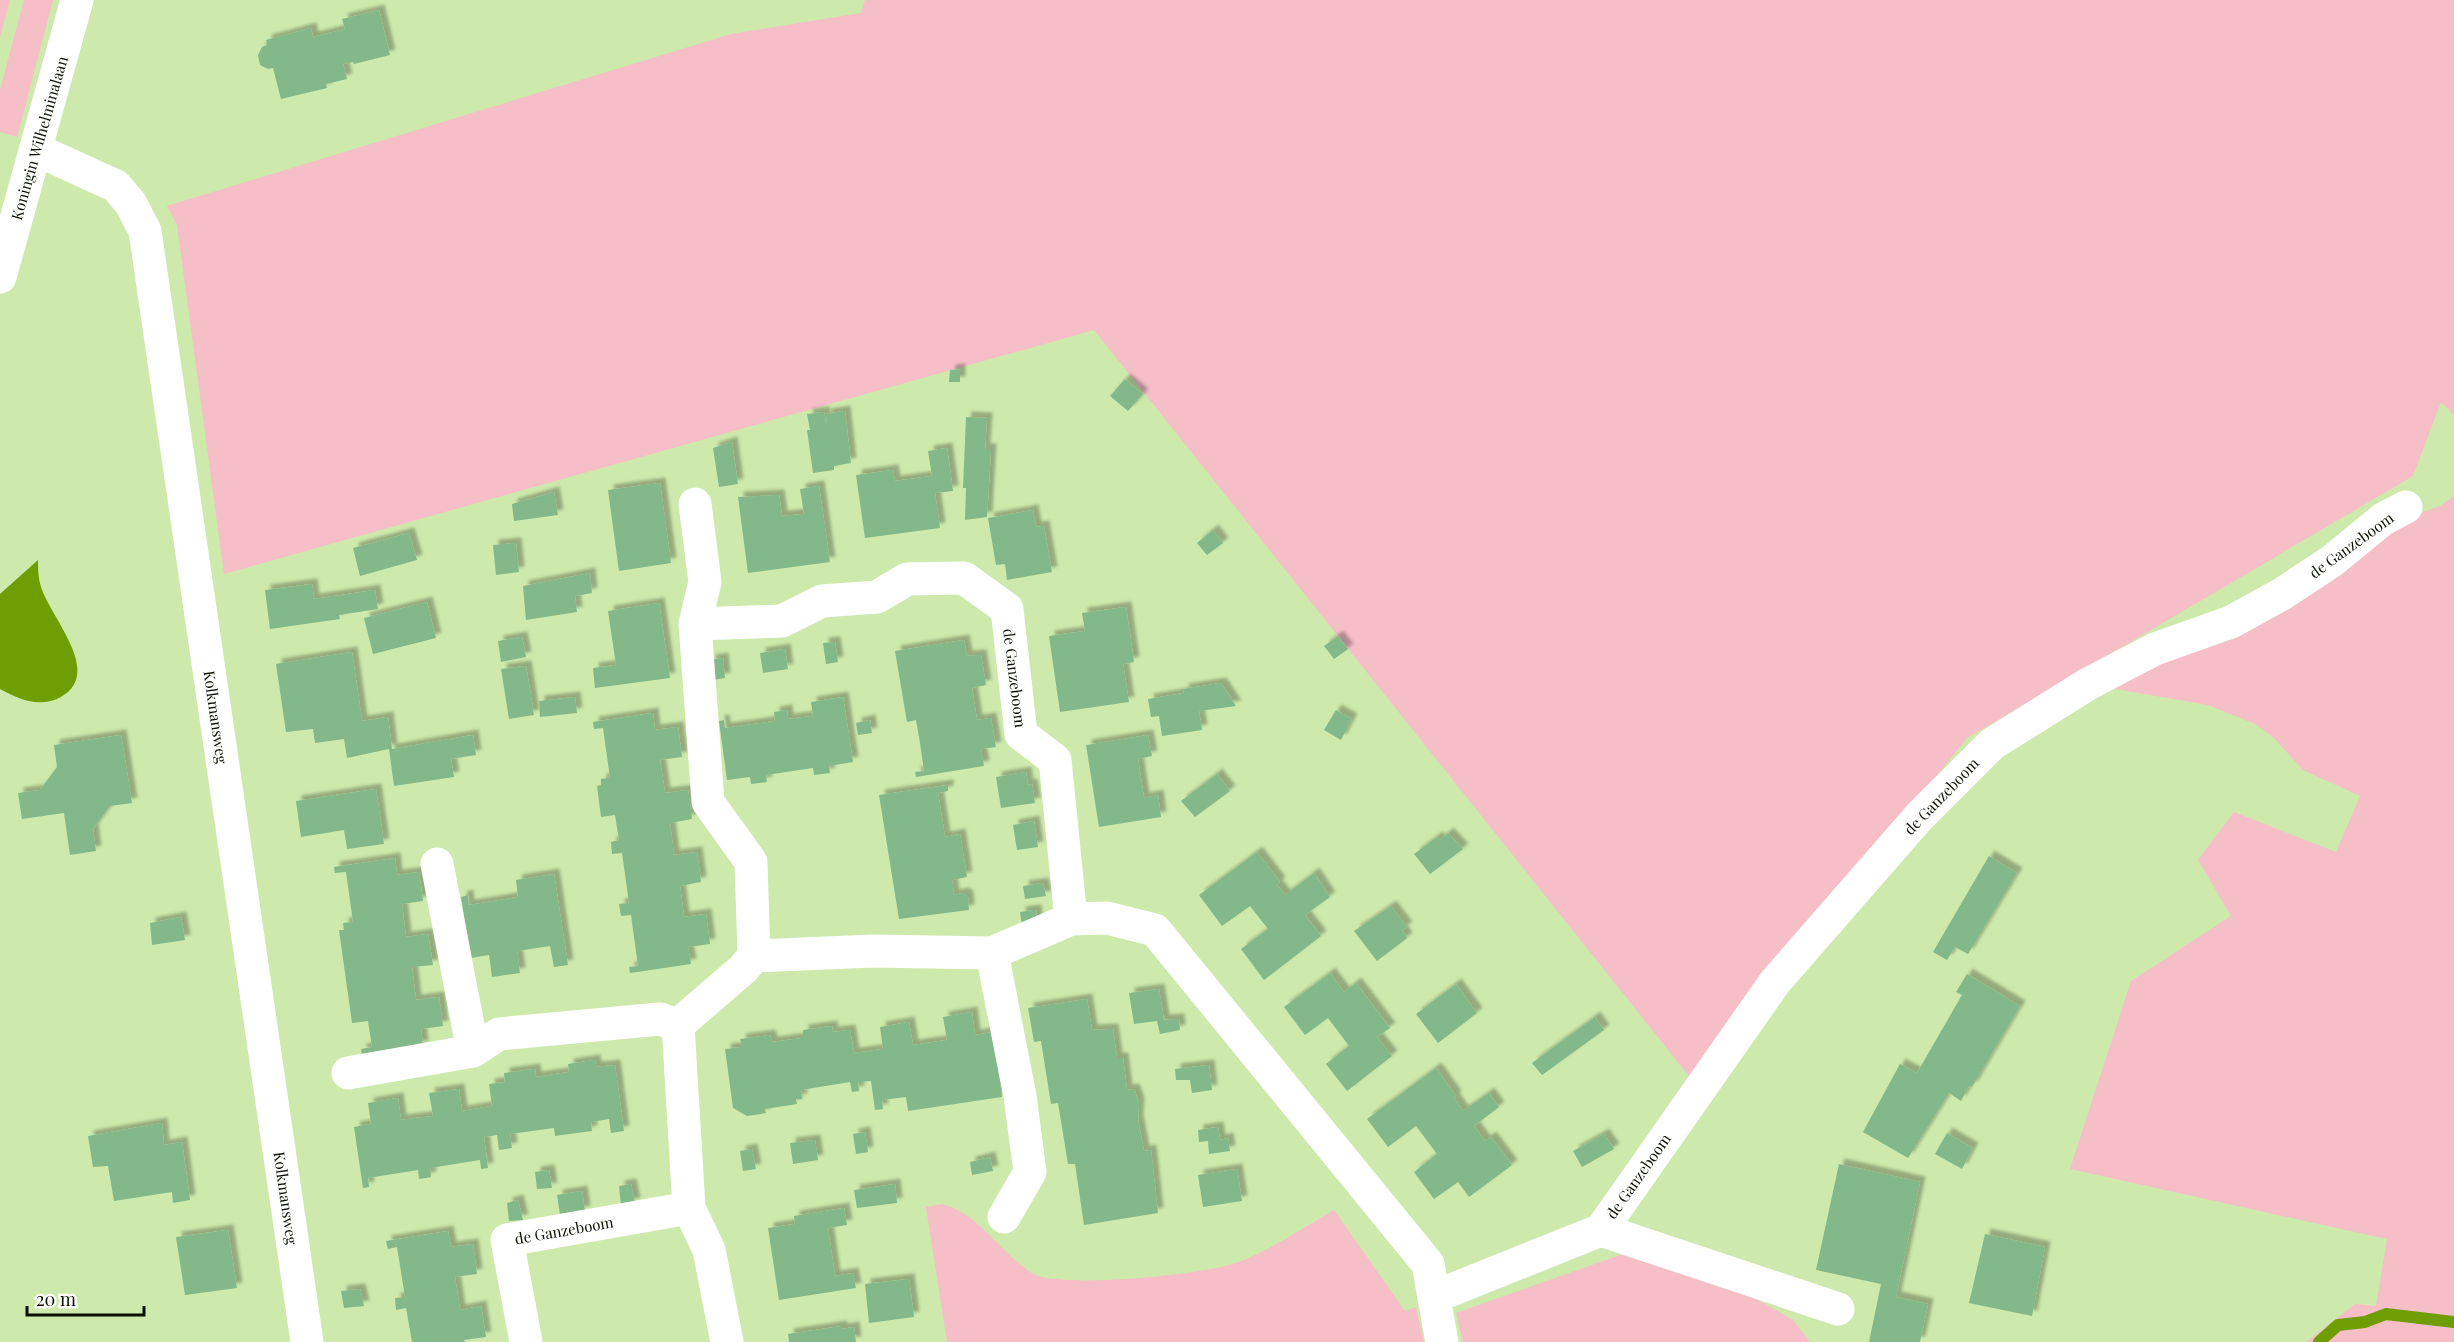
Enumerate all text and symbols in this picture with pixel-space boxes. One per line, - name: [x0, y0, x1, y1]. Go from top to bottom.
- street label: Koningin Wilhelminalaan: [6, 54, 72, 222]
- street label: de Ganzeboom: [2305, 507, 2398, 582]
- street label: de Ganzeboom: [999, 627, 1031, 729]
- street label: Kolkmansweg: [200, 669, 232, 765]
- street label: de Ganzeboom: [1899, 753, 1983, 839]
- street label: de Ganzeboom: [1601, 1129, 1675, 1223]
- street label: Kolkmansweg: [270, 1150, 302, 1246]
- street label: de Ganzeboom: [513, 1211, 616, 1249]
- scale bar: [27, 1279, 144, 1317]
- text: 20 m: [36, 1287, 76, 1311]

